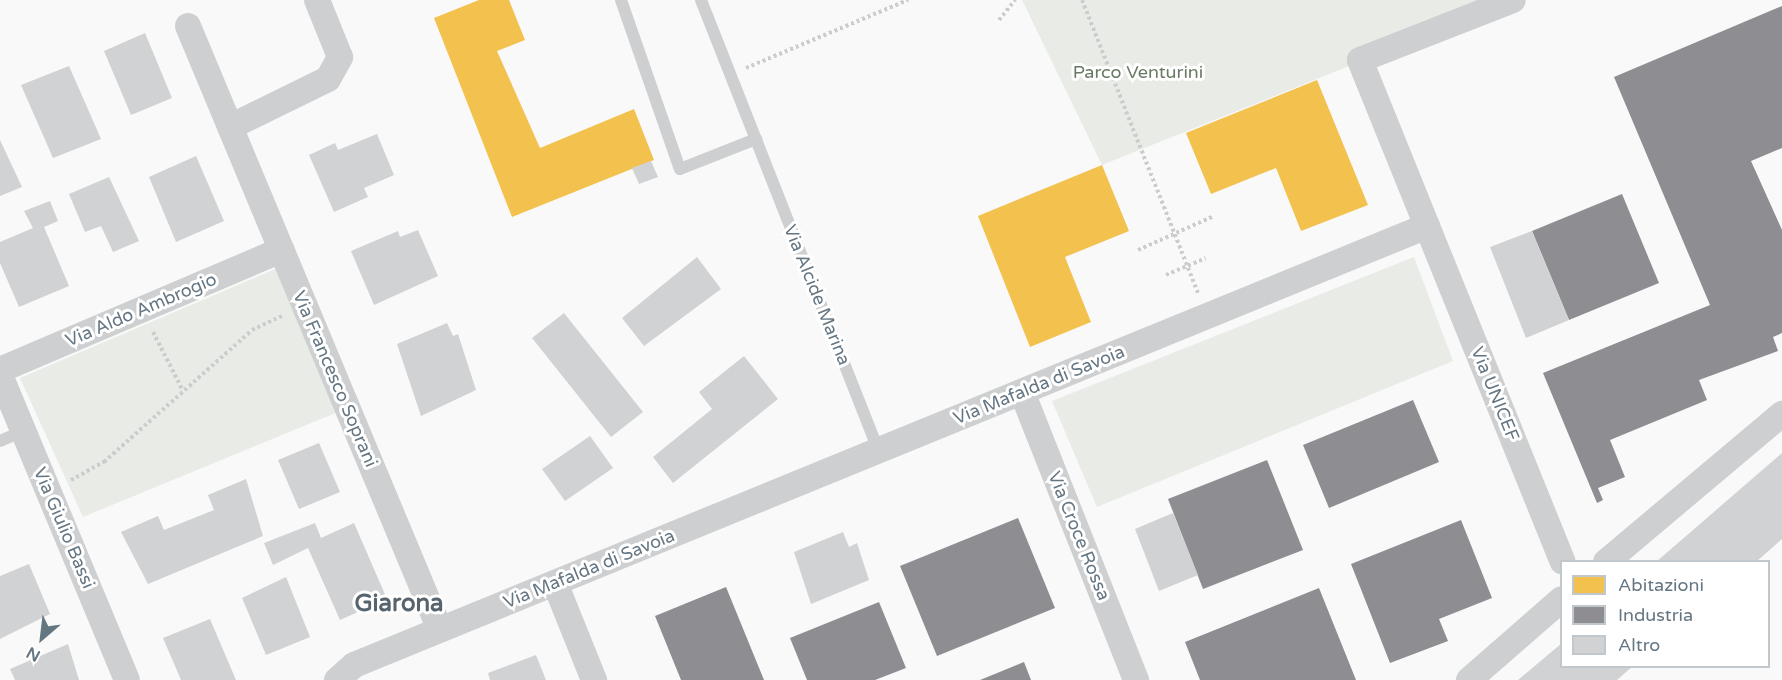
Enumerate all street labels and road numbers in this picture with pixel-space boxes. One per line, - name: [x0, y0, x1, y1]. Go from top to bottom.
- street label: Via Alcide Marina: [779, 222, 855, 368]
- street label: Via Aldo Ambrogio: [62, 268, 220, 352]
- street label: Via Francesco Soprani: [288, 288, 382, 470]
- street label: Via Mafalda di Savoia: [950, 341, 1128, 429]
- street label: Via UNICEF: [1466, 344, 1524, 444]
- street label: Via Giulio Bassi: [29, 464, 99, 592]
- street label: Via Croce Rossa: [1043, 468, 1115, 604]
- street label: Via Mafalda di Savoia: [500, 525, 678, 613]

